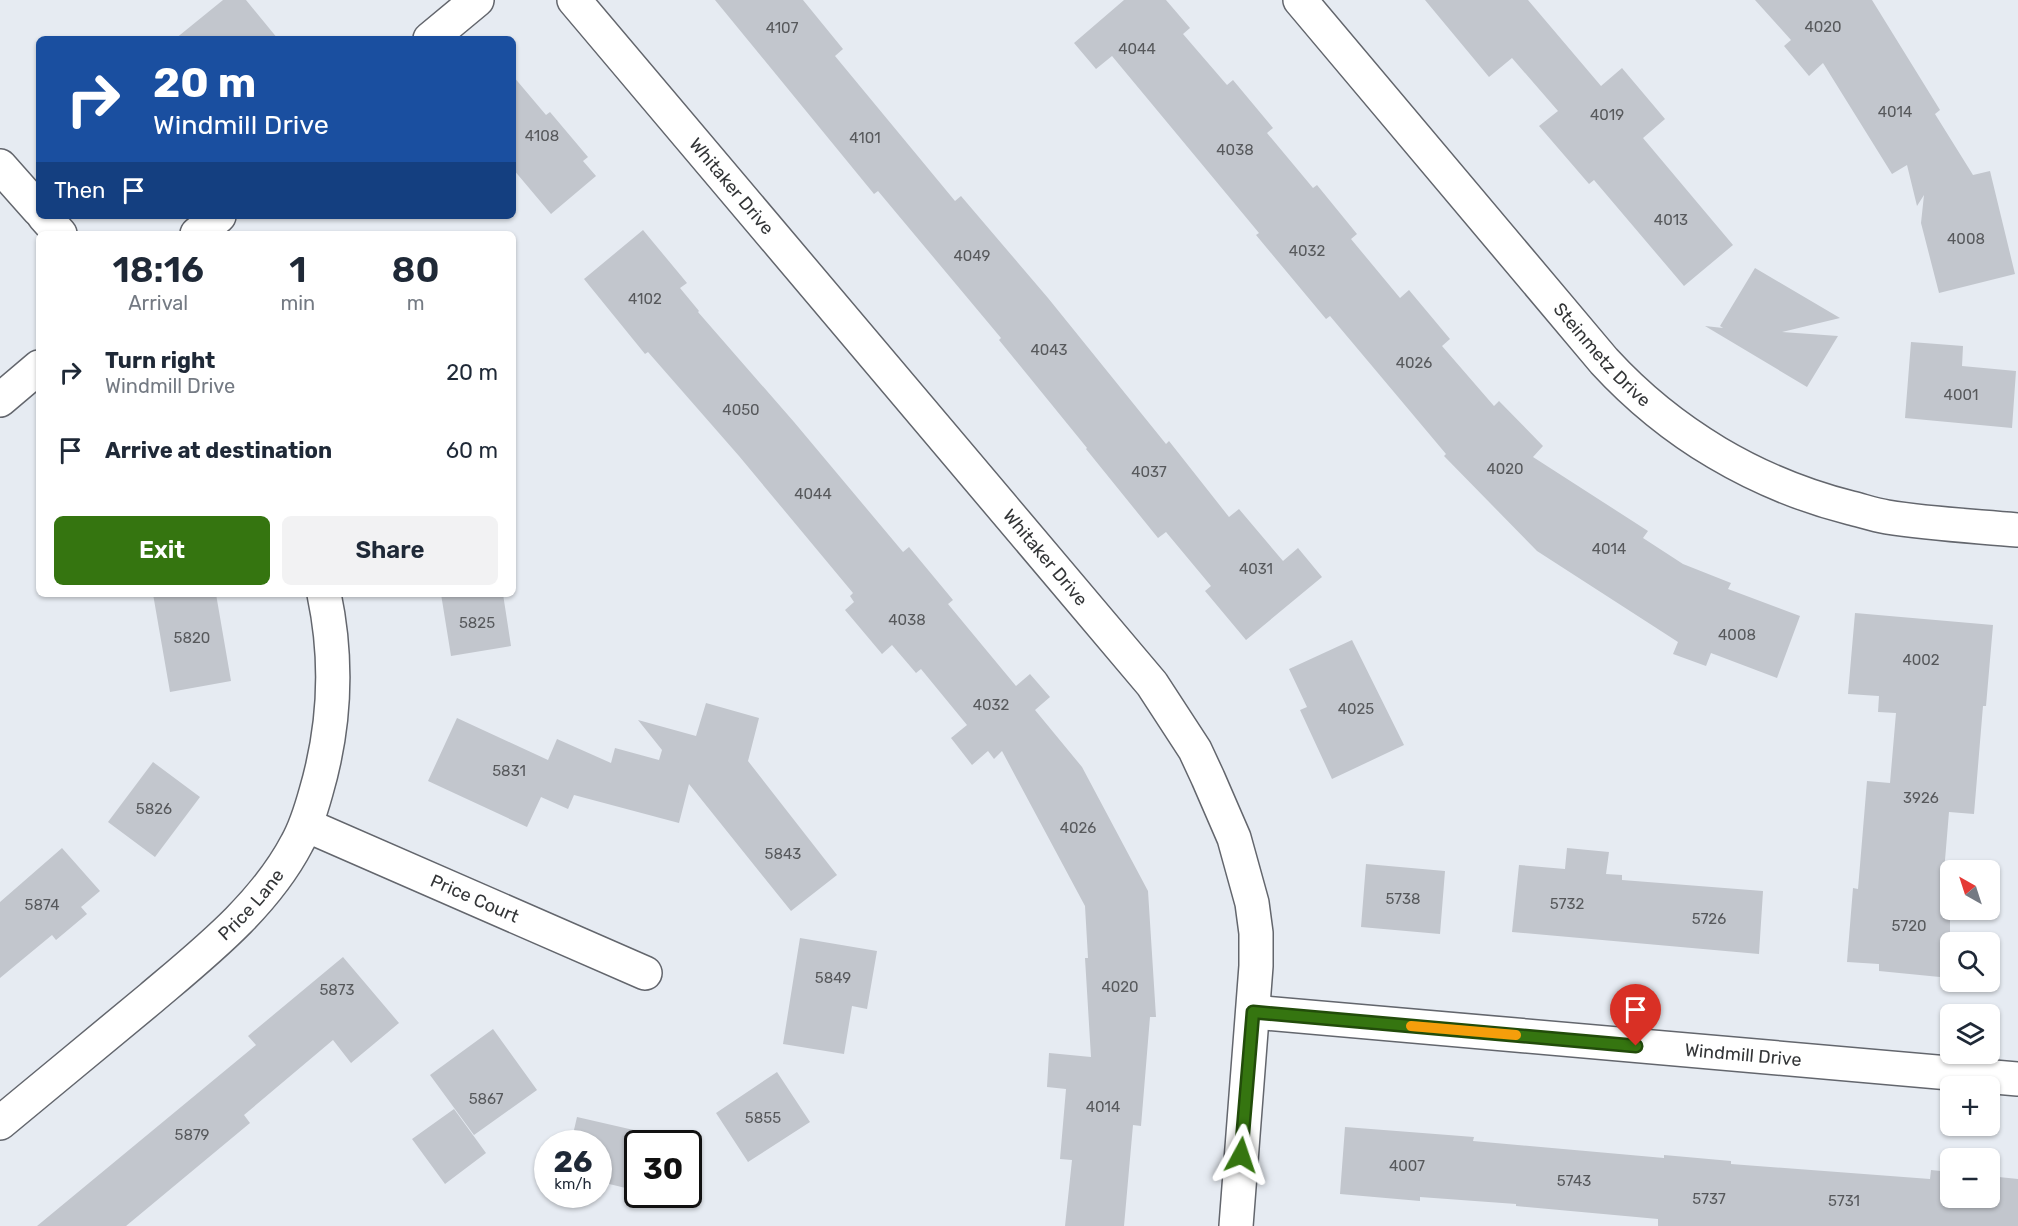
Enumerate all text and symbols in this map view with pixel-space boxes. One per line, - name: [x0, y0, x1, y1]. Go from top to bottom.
- house number: 4020: [1804, 18, 1842, 36]
- house number: 4107: [766, 19, 799, 37]
- house number: 4044: [1118, 40, 1156, 58]
- text: 20 m: [153, 58, 256, 108]
- icon: right: [54, 60, 132, 138]
- house number: 4014: [1878, 103, 1912, 121]
- house number: 4019: [1590, 106, 1624, 124]
- text: Windmill Drive: [153, 109, 329, 141]
- house number: 4108: [525, 127, 559, 145]
- house number: 4101: [849, 129, 881, 147]
- street label: Whitaker Drive: [684, 133, 779, 239]
- house number: 4038: [1216, 141, 1254, 159]
- icon: arrive: [117, 174, 150, 207]
- text: Then: [54, 177, 105, 204]
- house number: 4013: [1654, 211, 1688, 229]
- house number: 4008: [1947, 230, 1985, 248]
- house number: 4032: [1289, 242, 1326, 260]
- house number: 4049: [954, 247, 991, 265]
- text: 18:16: [112, 248, 204, 291]
- text: 1: [289, 248, 306, 291]
- text: 80: [392, 248, 440, 291]
- house number: 4102: [628, 290, 662, 308]
- text: Arrival: [128, 291, 188, 315]
- text: min: [280, 291, 315, 315]
- text: m: [407, 291, 424, 315]
- street label: Steinmetz Drive: [1549, 298, 1655, 412]
- house number: 4043: [1030, 341, 1068, 359]
- text: Turn right: [105, 347, 215, 374]
- house number: 4026: [1396, 354, 1432, 372]
- icon: right: [54, 356, 87, 389]
- text: 20 m: [446, 359, 498, 386]
- text: Windmill Drive: [105, 374, 235, 398]
- house number: 4001: [1944, 386, 1978, 404]
- house number: 4050: [722, 401, 760, 419]
- icon: arrive: [54, 434, 87, 467]
- text: Arrive at destination: [105, 437, 332, 464]
- text: 60 m: [446, 437, 498, 464]
- house number: 4020: [1486, 460, 1524, 478]
- house number: 4037: [1131, 463, 1167, 481]
- house number: 4044: [794, 485, 832, 503]
- street label: Whitaker Drive: [998, 505, 1092, 610]
- button: Exit: [54, 516, 270, 585]
- button: Share: [282, 516, 498, 585]
- house number: 4014: [1592, 540, 1626, 558]
- house number: 4031: [1239, 560, 1273, 578]
- house number: 4038: [888, 611, 926, 629]
- house number: 5825: [459, 614, 495, 632]
- house number: 4008: [1718, 626, 1756, 644]
- house number: 5820: [174, 629, 210, 647]
- house number: 4002: [1902, 651, 1940, 669]
- house number: 4032: [973, 696, 1010, 714]
- house number: 4025: [1338, 700, 1374, 718]
- house number: 5831: [492, 762, 526, 780]
- house number: 3926: [1903, 789, 1939, 807]
- house number: 5826: [136, 800, 172, 818]
- house number: 4026: [1060, 819, 1096, 837]
- house number: 5843: [765, 845, 801, 863]
- north arrow: [1940, 860, 2000, 920]
- map controls: [1940, 860, 2000, 1208]
- street label: Price Lane: [214, 865, 289, 945]
- street label: Price Court: [427, 870, 522, 928]
- house number: 5738: [1385, 890, 1421, 908]
- house number: 5732: [1550, 895, 1584, 913]
- house number: 5874: [25, 896, 59, 914]
- house number: 5726: [1692, 910, 1726, 928]
- house number: 5720: [1892, 917, 1926, 935]
- button: search: [1940, 932, 2000, 992]
- house number: 5849: [815, 969, 851, 987]
- house number: 4020: [1101, 978, 1139, 996]
- house number: 5873: [319, 981, 355, 999]
- pin: [1610, 984, 1661, 1046]
- icon: arrive: [1619, 993, 1652, 1026]
- button: layers: [1940, 1004, 2000, 1064]
- street label: Windmill Drive: [1684, 1039, 1803, 1071]
- button: +: [1940, 1076, 2000, 1136]
- house number: 5867: [469, 1090, 504, 1108]
- house number: 4014: [1086, 1098, 1120, 1116]
- house number: 5855: [745, 1109, 781, 1127]
- position arrow: [1209, 1123, 1273, 1187]
- house number: 5879: [174, 1126, 210, 1144]
- speed limit sign: 30: [624, 1130, 702, 1208]
- text: 26: [553, 1144, 593, 1180]
- button: −: [1940, 1148, 2000, 1208]
- house number: 4007: [1389, 1157, 1425, 1175]
- house number: 5743: [1557, 1172, 1591, 1190]
- text: km/h: [554, 1175, 592, 1193]
- house number: 5737: [1692, 1190, 1726, 1208]
- house number: 5731: [1828, 1192, 1860, 1210]

